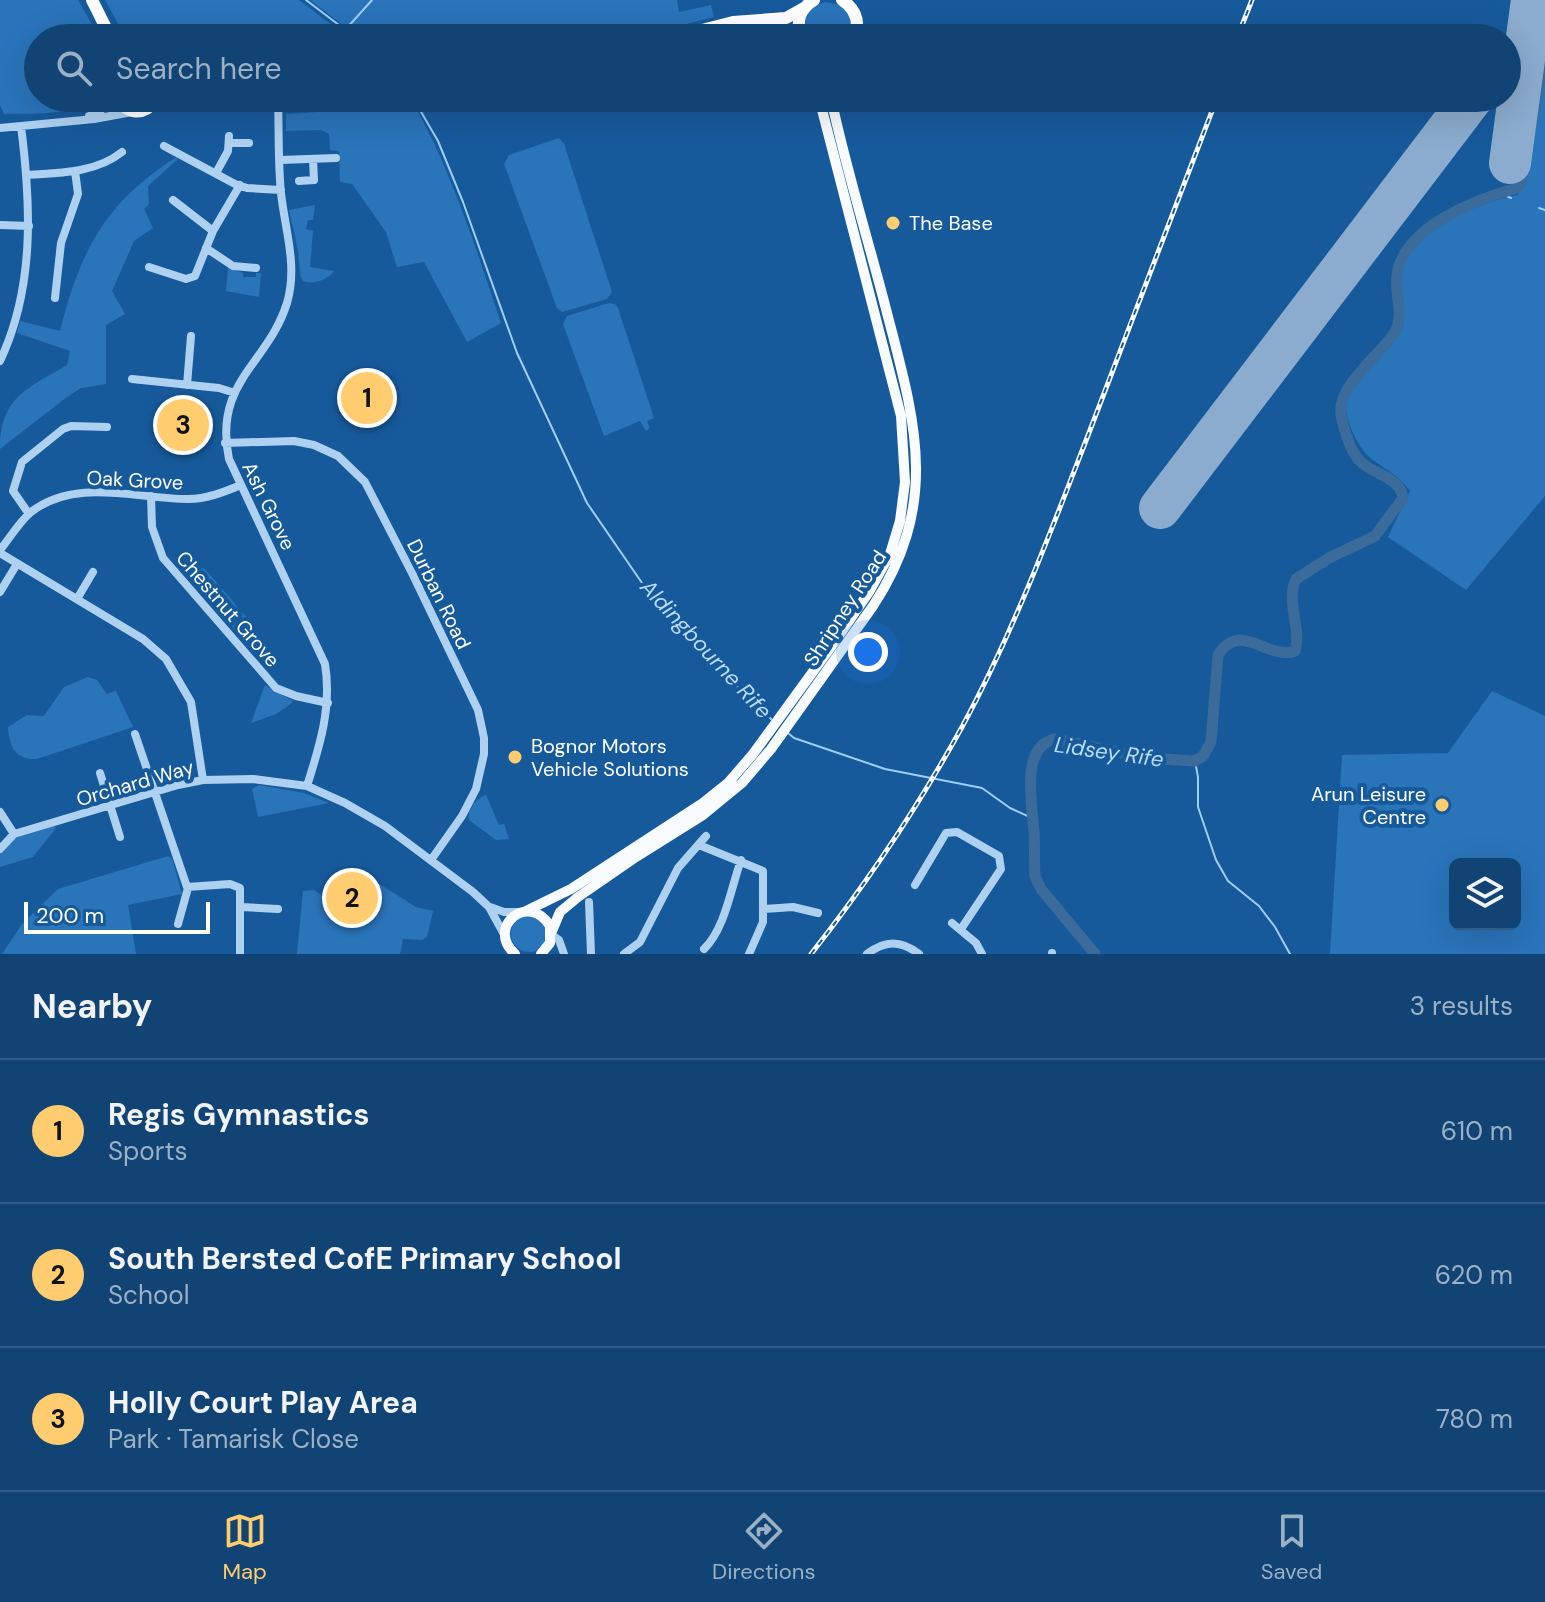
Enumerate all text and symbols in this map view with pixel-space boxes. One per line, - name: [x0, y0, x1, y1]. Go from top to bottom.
- search box: [24, 24, 1521, 112]
- icon: search: [52, 46, 96, 90]
- text: Search here: [116, 49, 282, 88]
- place label: The Base: [909, 210, 993, 236]
- marker: The Base: [884, 214, 902, 232]
- pin: 1: [341, 368, 393, 428]
- pin: 3: [157, 395, 209, 455]
- street label: Ash Grove: [236, 458, 302, 554]
- street label: Oak Grove: [86, 464, 184, 496]
- street label: Durban Road: [401, 535, 477, 653]
- street label: Chestnut Grove: [170, 545, 286, 673]
- street label: Shripney Road: [798, 545, 892, 671]
- water label: Aldingbourne Rife: [633, 572, 778, 725]
- your location: [848, 632, 888, 672]
- water label: Lidsey Rife: [1052, 730, 1166, 774]
- place label: Bognor Motors Vehicle Solutions: [531, 733, 689, 782]
- marker: Bognor Motors Vehicle Solutions: [506, 748, 524, 766]
- street label: Orchard Way: [73, 754, 197, 812]
- place label: Arun Leisure Centre: [1311, 781, 1426, 830]
- marker: Arun Leisure Centre: [1433, 796, 1451, 814]
- map controls: [1449, 858, 1521, 930]
- button: layers: [1449, 858, 1521, 930]
- pin: 2: [326, 868, 378, 928]
- scale bar: [24, 898, 210, 934]
- text: 200 m: [36, 901, 104, 930]
- text: Nearby: [32, 984, 152, 1029]
- text: 3 results: [1410, 989, 1513, 1023]
- text: Regis Gymnastics: [108, 1095, 369, 1134]
- text: 1: [53, 1114, 63, 1148]
- text: 610 m: [1441, 1114, 1513, 1148]
- text: Sports: [108, 1134, 188, 1168]
- text: South Bersted CofE Primary School: [108, 1239, 622, 1278]
- text: 2: [50, 1258, 66, 1292]
- text: 620 m: [1435, 1258, 1513, 1292]
- text: School: [108, 1278, 190, 1312]
- text: Holly Court Play Area: [108, 1383, 418, 1422]
- text: 3: [50, 1402, 66, 1436]
- text: 780 m: [1436, 1402, 1513, 1436]
- text: Park · Tamarisk Close: [108, 1422, 359, 1456]
- tab: Map: [223, 1509, 267, 1586]
- tab: Directions: [712, 1509, 816, 1586]
- tab: Saved: [1261, 1509, 1322, 1586]

